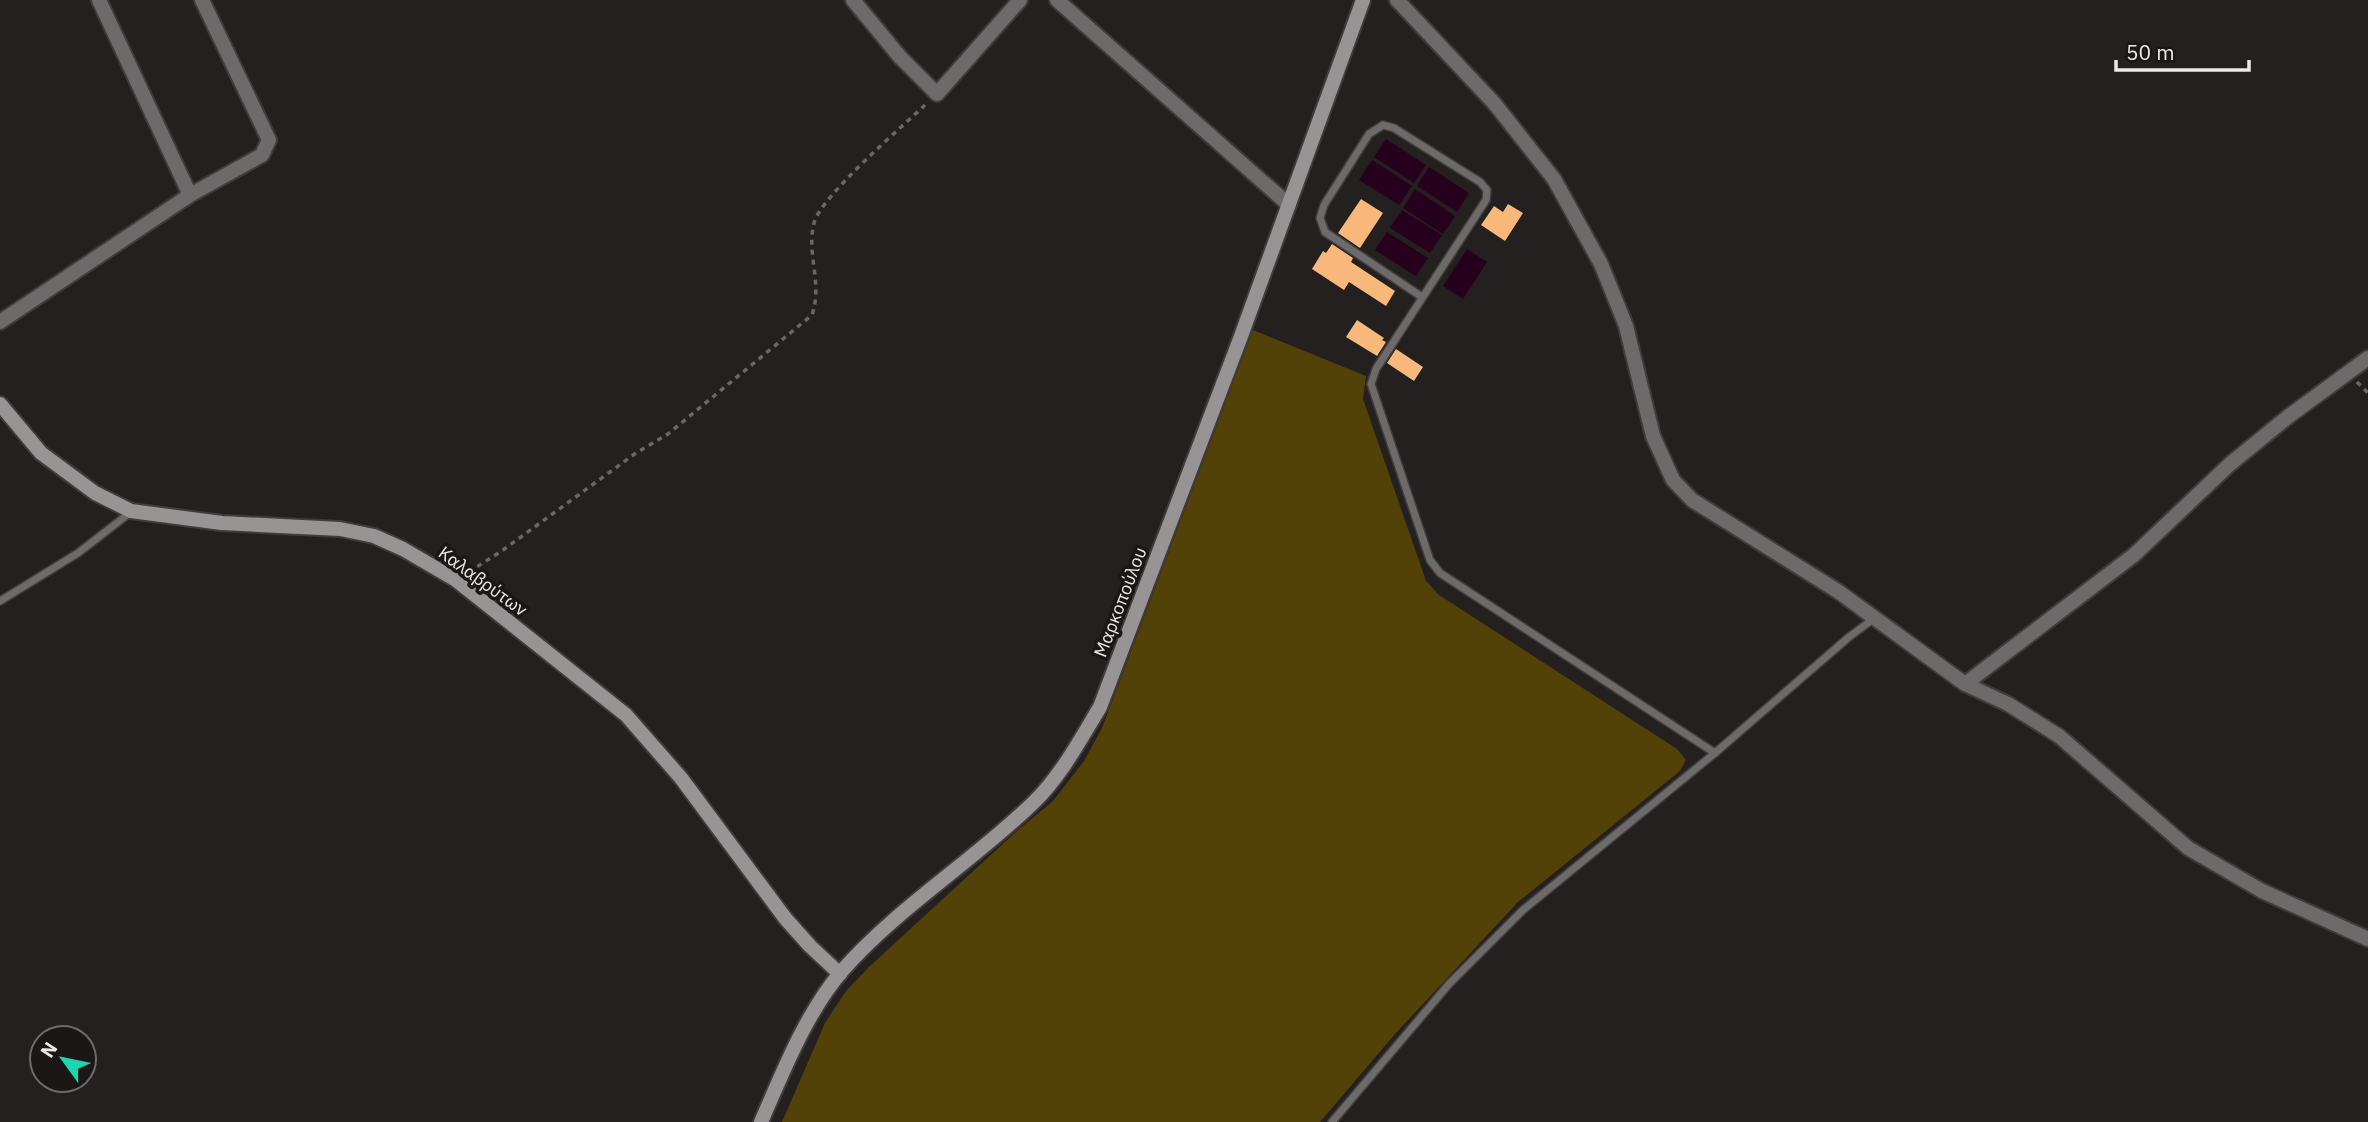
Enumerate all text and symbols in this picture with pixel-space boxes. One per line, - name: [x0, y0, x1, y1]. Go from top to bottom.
- scale bar: [2116, 28, 2249, 72]
- text: 50 m: [2126, 38, 2175, 66]
- street label: Καλαβρύτων: [434, 541, 532, 621]
- street label: Μαρκοπούλου: [1088, 544, 1152, 660]
- north arrow: [28, 1024, 98, 1094]
- text: N: [35, 1037, 63, 1062]

